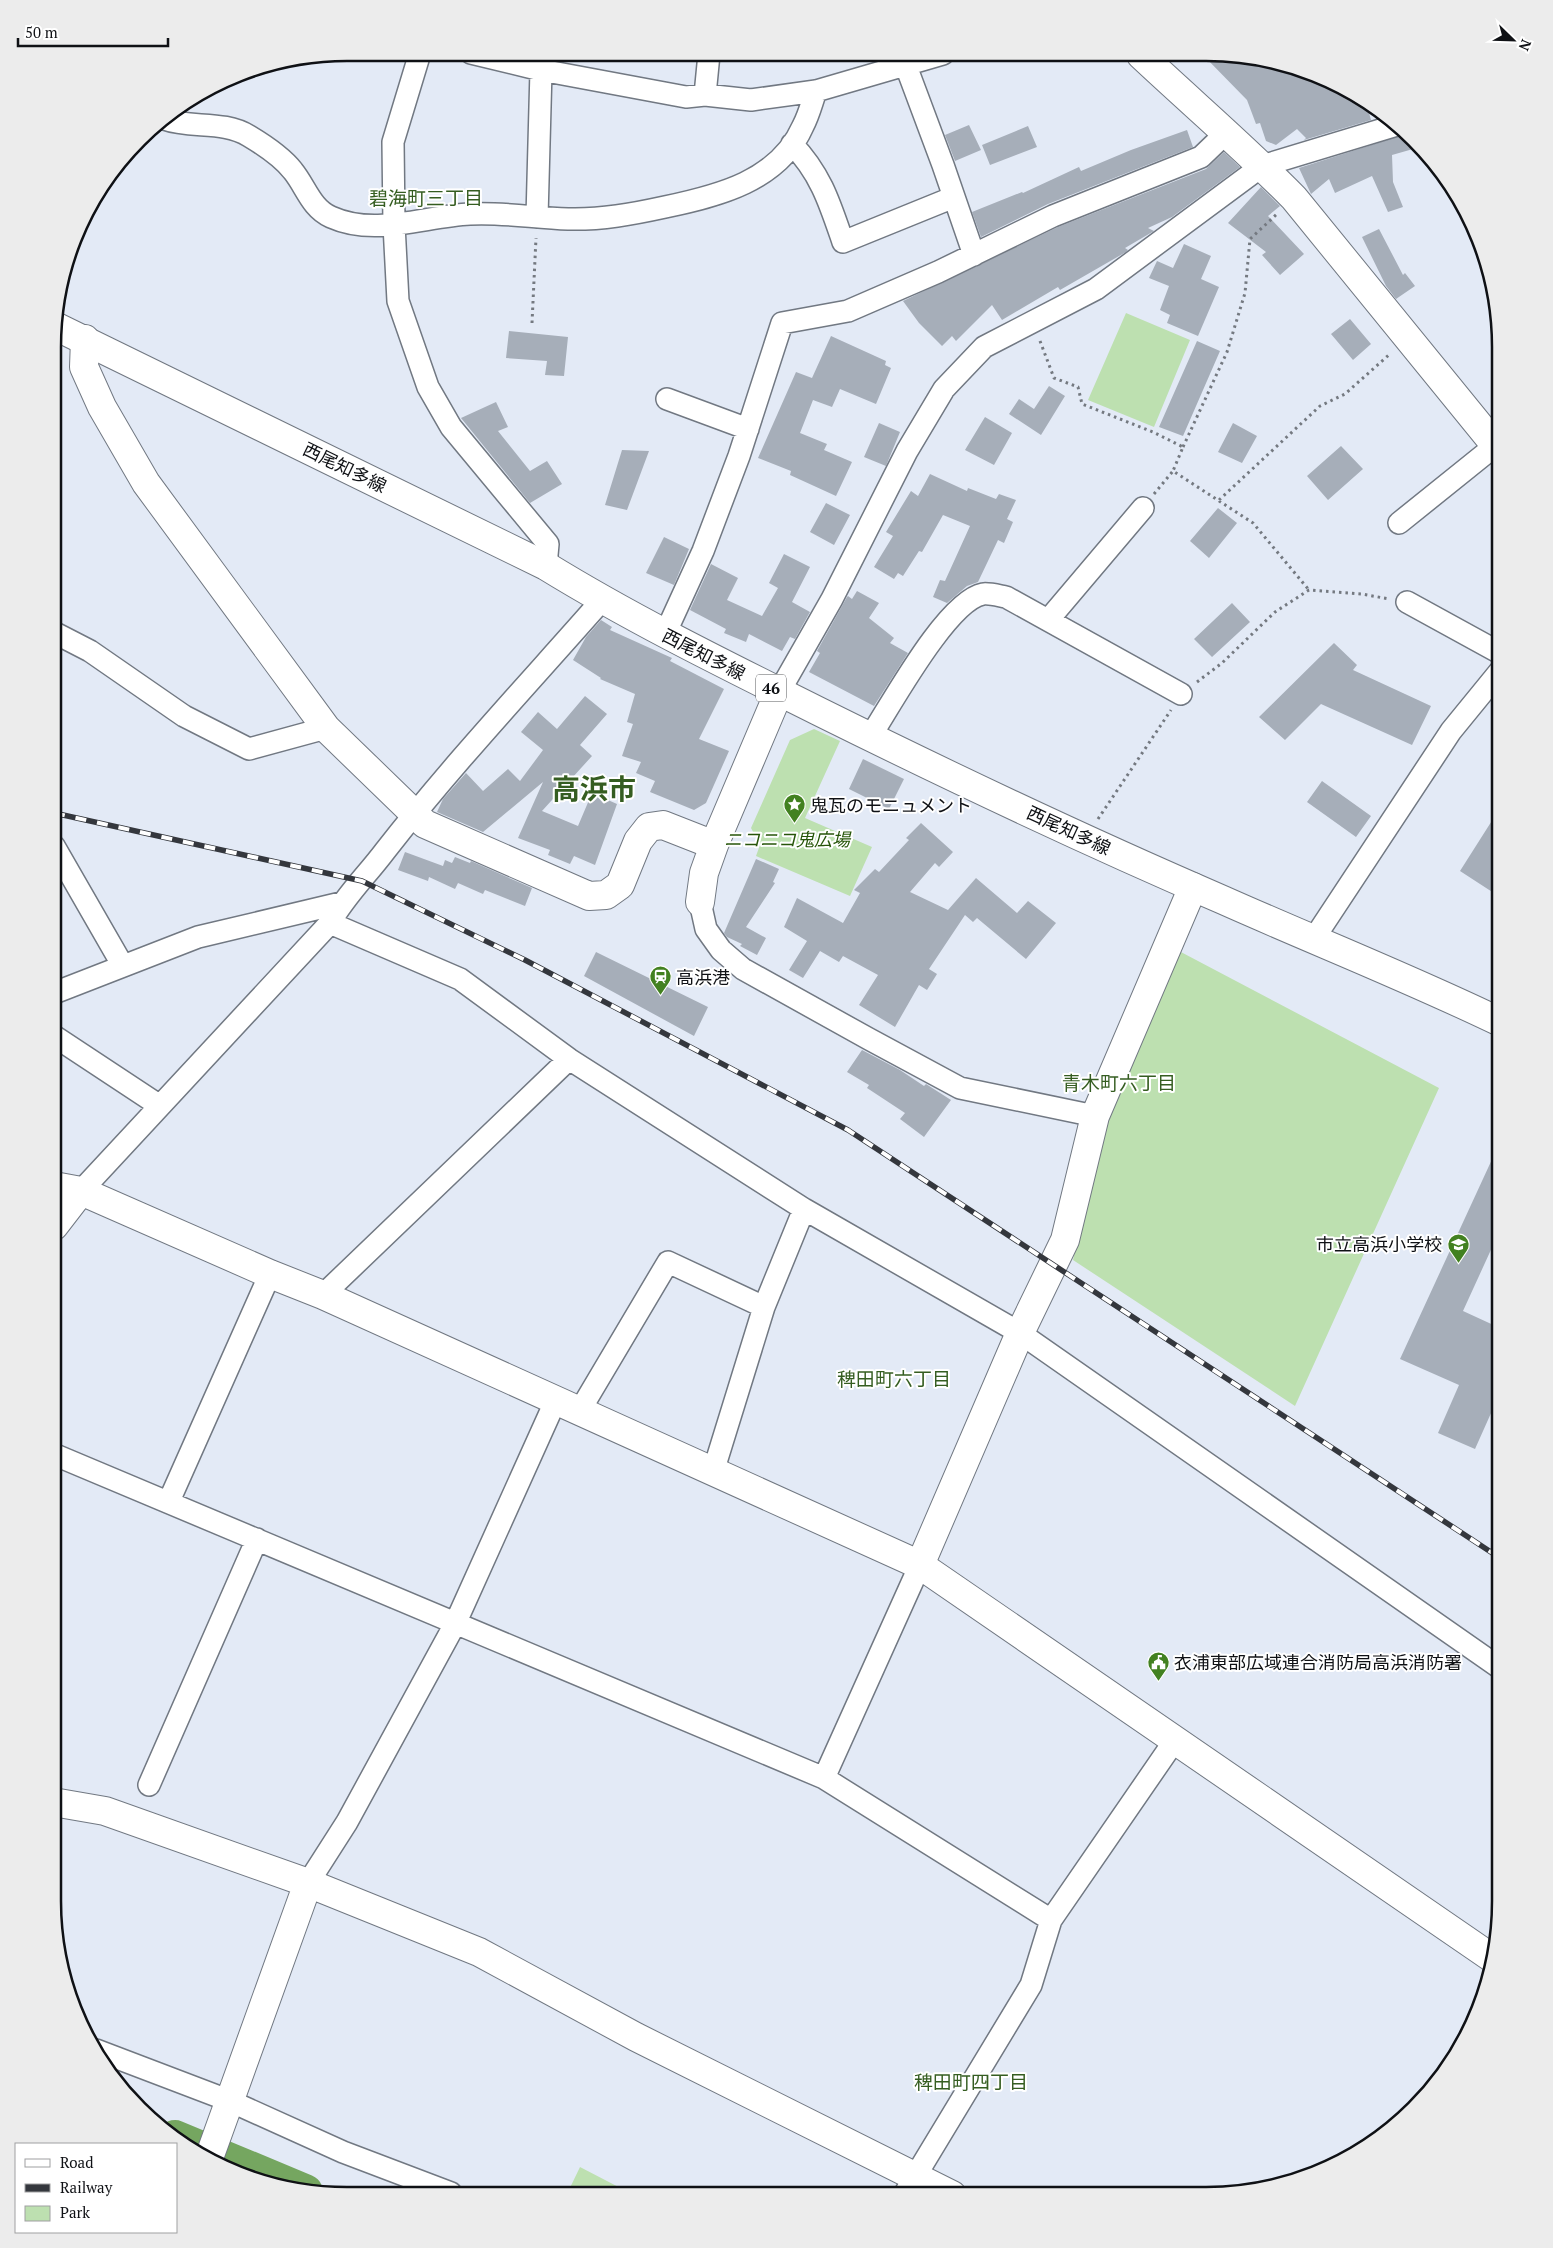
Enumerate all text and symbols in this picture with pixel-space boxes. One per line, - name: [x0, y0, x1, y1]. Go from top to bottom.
- scale bar: [18, 15, 168, 47]
- north arrow: [1488, 15, 1538, 65]
- text: 50 m: [25, 22, 58, 42]
- text: N: [1514, 37, 1536, 54]
- district label: 碧海町三丁目: [369, 185, 483, 210]
- street label: 西尾知多線: [299, 436, 391, 498]
- street label: 西尾知多線: [658, 623, 750, 685]
- road number: 46: [756, 674, 786, 701]
- district label: 高浜市: [552, 770, 636, 807]
- place icon: 鬼瓦のモニュメント: [782, 793, 806, 824]
- place label: 鬼瓦のモニュメント: [810, 793, 972, 817]
- street label: 西尾知多線: [1023, 800, 1115, 860]
- park label: ニコニコ鬼広場: [724, 827, 852, 851]
- station icon: 高浜港: [648, 965, 672, 996]
- place label: 高浜港: [676, 965, 730, 989]
- district label: 青木町六丁目: [1062, 1070, 1176, 1095]
- place label: 市立高浜小学校: [1316, 1232, 1442, 1256]
- school or university icon: 市立高浜小学校: [1446, 1232, 1470, 1263]
- district label: 稗田町六丁目: [837, 1366, 951, 1391]
- public building icon: 衣浦東部広域連合消防局高浜消防署: [1146, 1650, 1170, 1681]
- place label: 衣浦東部広域連合消防局高浜消防署: [1174, 1650, 1462, 1674]
- district label: 稗田町四丁目: [914, 2069, 1028, 2094]
- legend: [15, 2143, 178, 2233]
- text: Road: [60, 2152, 93, 2172]
- text: Railway: [60, 2177, 113, 2197]
- text: Park: [60, 2202, 90, 2222]

